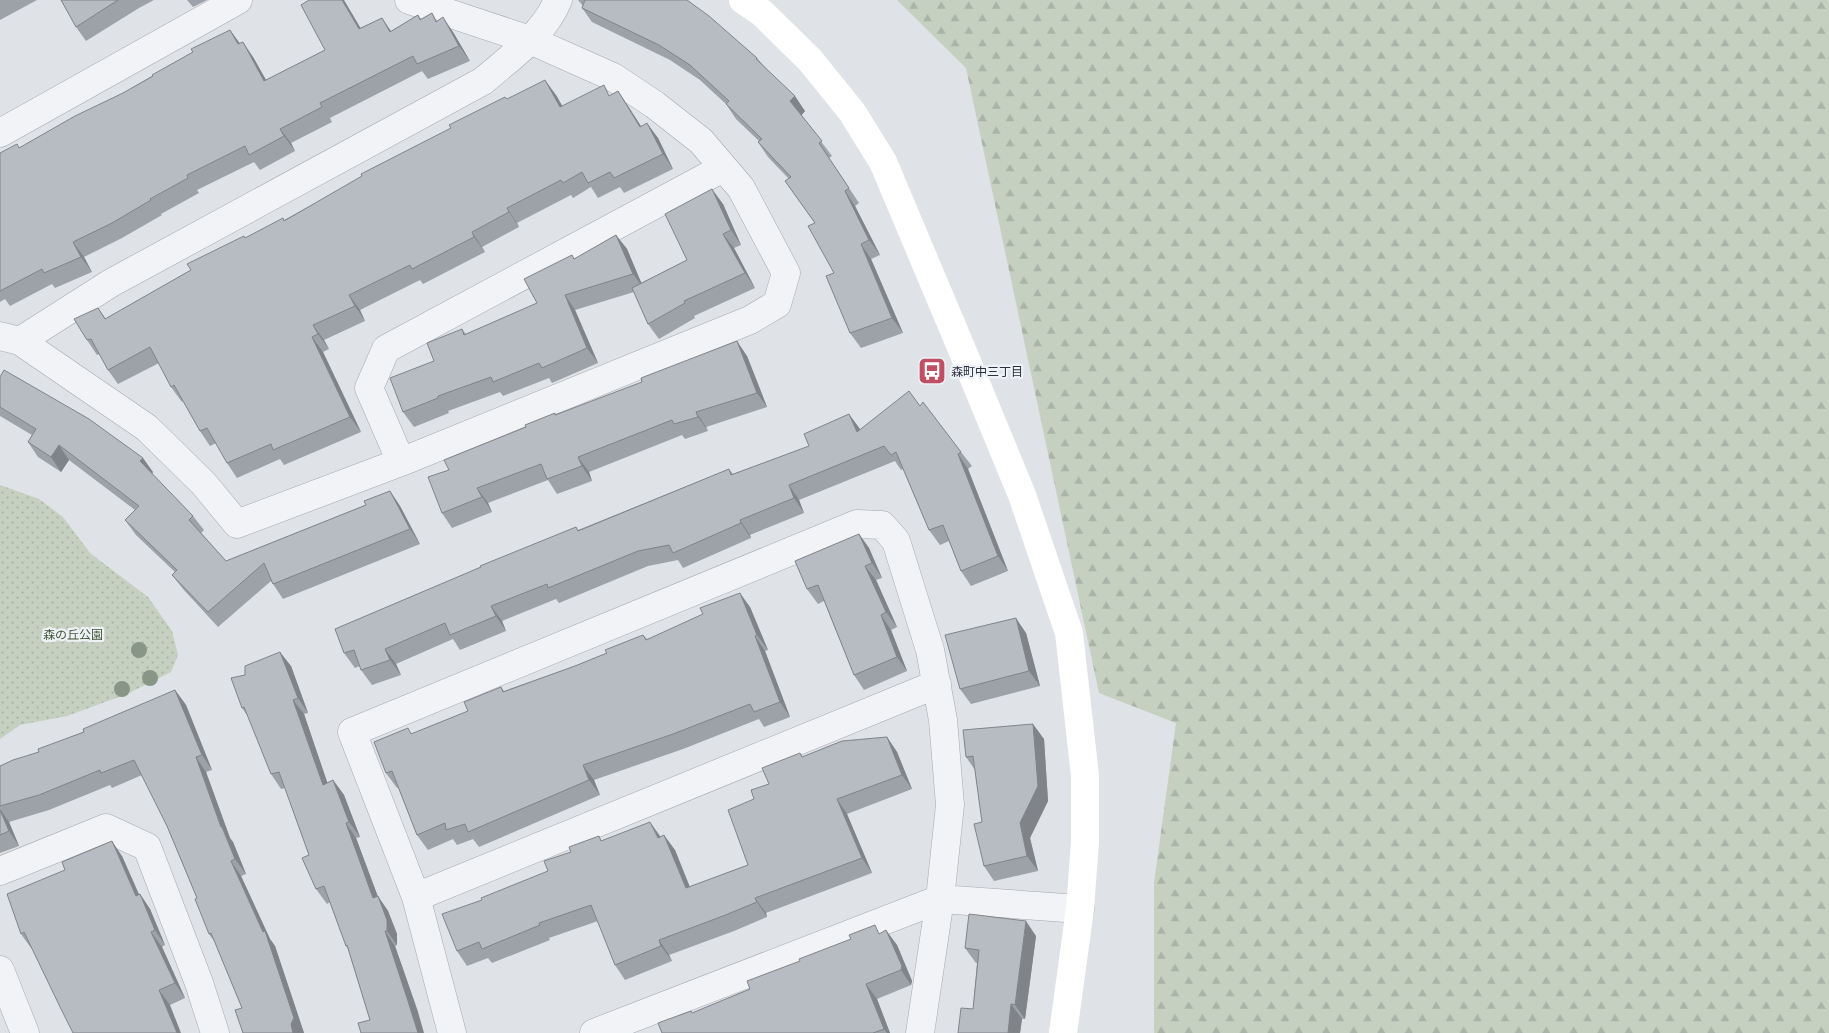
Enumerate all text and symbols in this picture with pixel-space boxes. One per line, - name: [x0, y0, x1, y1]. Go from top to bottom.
- bus stop icon: 森町中三丁目: [917, 356, 947, 386]
- place label: 森町中三丁目: [951, 364, 1023, 379]
- park label: 森の丘公園: [43, 627, 103, 642]

